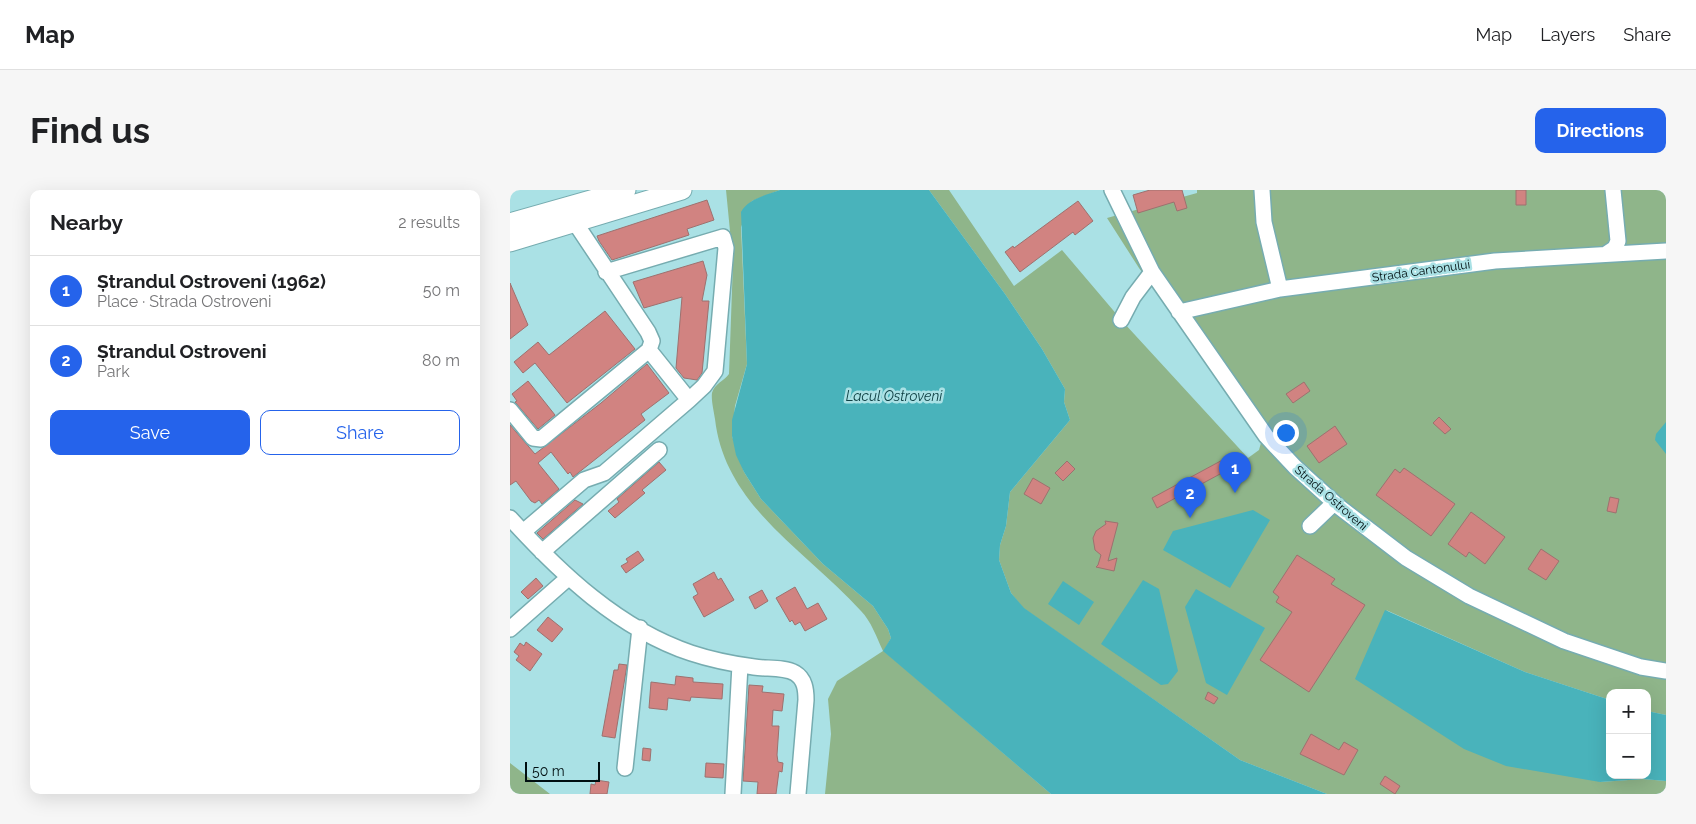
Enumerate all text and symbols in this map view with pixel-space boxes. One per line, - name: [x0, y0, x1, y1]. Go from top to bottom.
- text: Map: [25, 20, 75, 49]
- text: Map: [1476, 24, 1512, 45]
- text: Layers: [1540, 24, 1595, 45]
- text: Share: [1623, 24, 1671, 45]
- button: Directions: [1535, 108, 1666, 153]
- text: Find us: [30, 110, 150, 151]
- text: Nearby: [50, 210, 123, 235]
- text: 2 results: [398, 213, 460, 232]
- street label: Strada Cantonului: [1371, 257, 1471, 285]
- text: Ștrandul Ostroveni (1962): [97, 270, 326, 292]
- text: 1: [62, 281, 70, 300]
- text: 50 m: [423, 281, 460, 300]
- text: Place · Strada Ostroveni: [97, 292, 271, 311]
- text: Ștrandul Ostroveni: [97, 340, 267, 362]
- text: 2: [61, 351, 71, 370]
- text: 80 m: [422, 351, 460, 370]
- text: Park: [97, 362, 130, 381]
- water label: Lacul Ostroveni: [846, 388, 943, 404]
- button: Save: [50, 410, 250, 455]
- button: Share: [260, 410, 460, 455]
- your location: [1273, 420, 1299, 446]
- pin: 1: [1219, 452, 1251, 493]
- street label: Strada Ostroveni: [1292, 463, 1370, 533]
- pin: 2: [1174, 477, 1206, 518]
- map controls: [1606, 689, 1651, 779]
- button: +: [1606, 689, 1651, 734]
- button: −: [1606, 734, 1651, 779]
- scale bar: [525, 759, 600, 782]
- text: 50 m: [532, 763, 565, 779]

